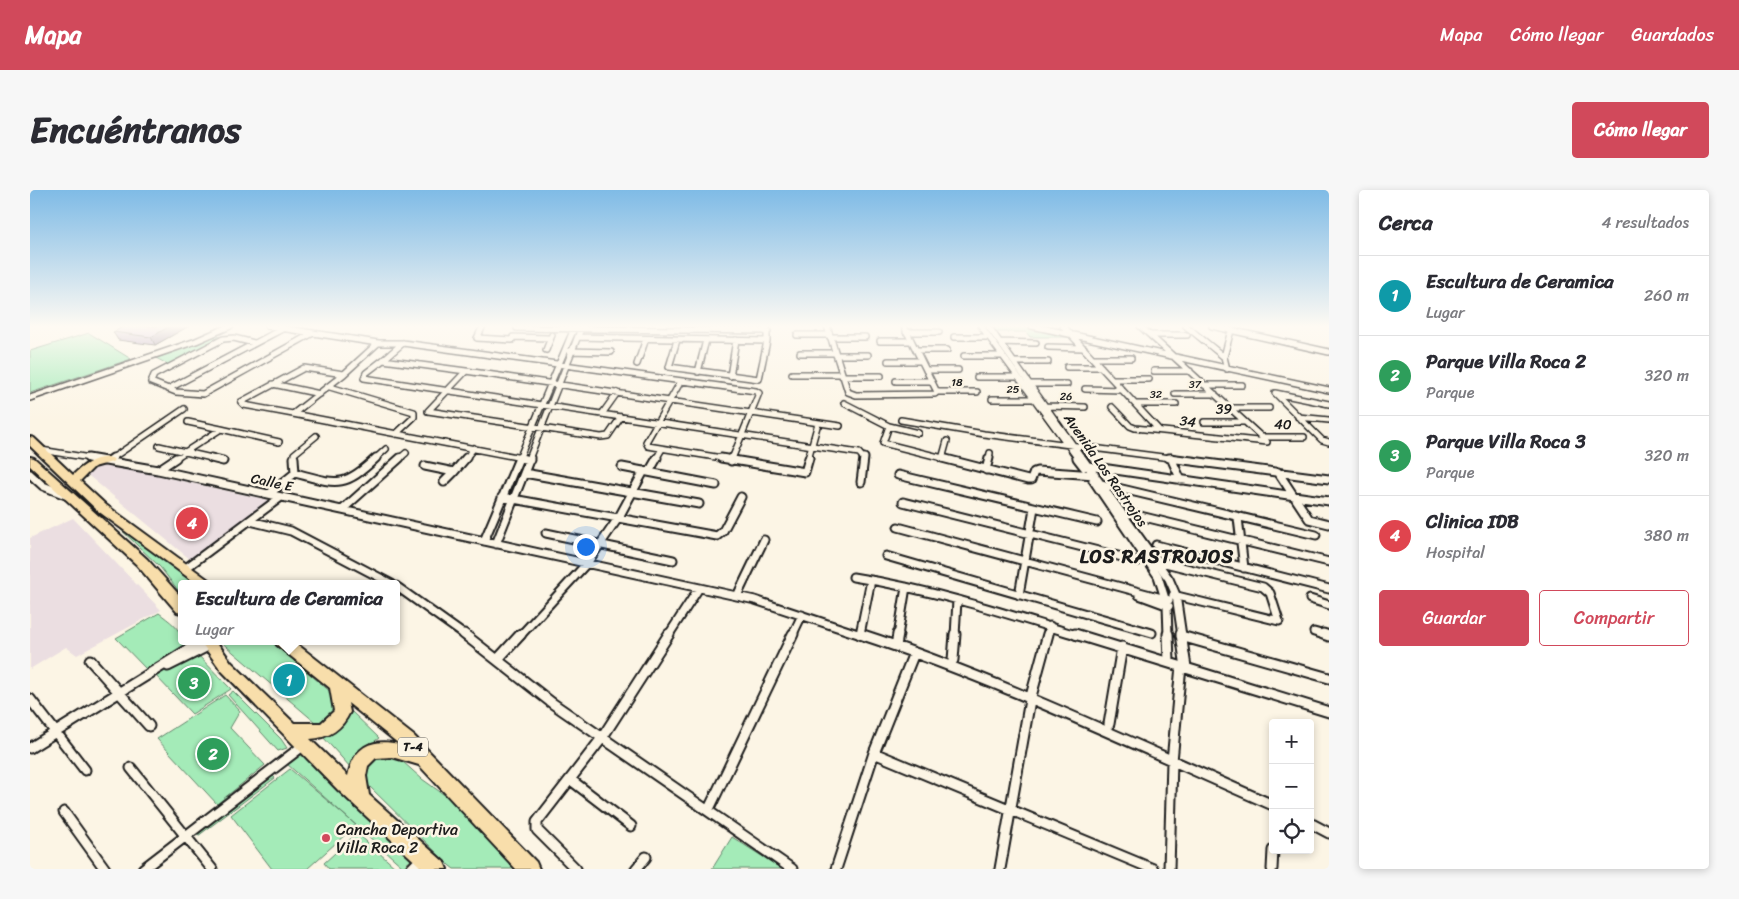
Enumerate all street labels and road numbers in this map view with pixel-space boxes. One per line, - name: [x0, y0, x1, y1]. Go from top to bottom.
- street label: 18: [951, 373, 963, 392]
- street label: 37: [1189, 375, 1202, 394]
- street label: 25: [1006, 380, 1020, 399]
- street label: 32: [1150, 385, 1163, 404]
- street label: 26: [1060, 387, 1072, 406]
- street label: 39: [1216, 397, 1233, 422]
- street label: Avenida Los Rastrojos: [1056, 408, 1154, 532]
- street label: 34: [1178, 408, 1198, 435]
- street label: 40: [1274, 412, 1292, 437]
- street label: Calle E: [249, 466, 296, 499]
- road number: T-4: [398, 738, 428, 756]

